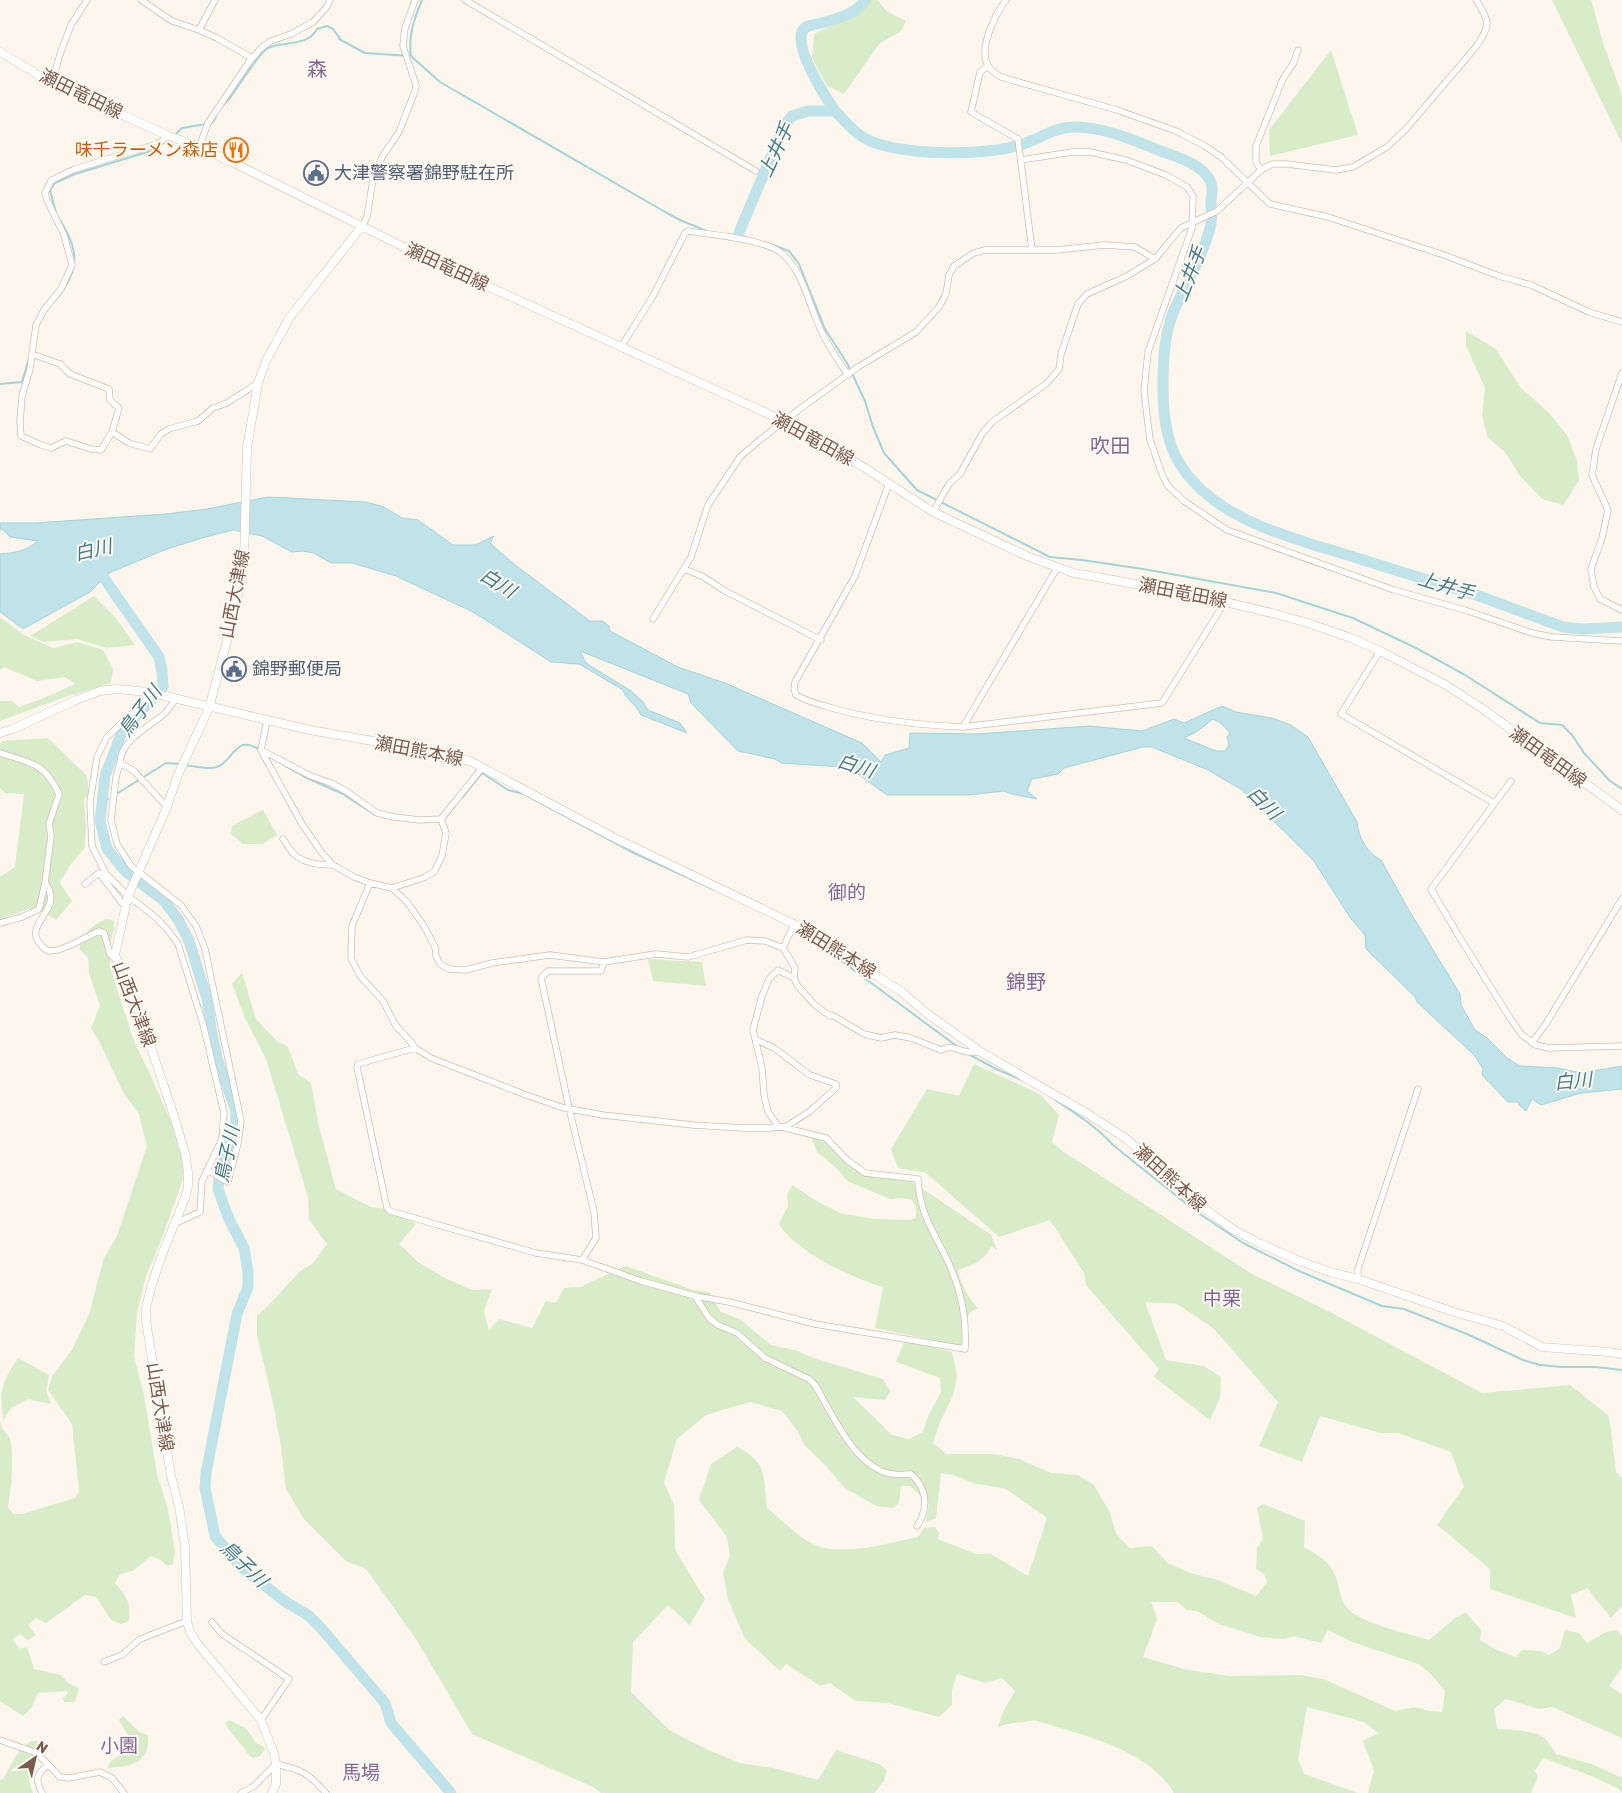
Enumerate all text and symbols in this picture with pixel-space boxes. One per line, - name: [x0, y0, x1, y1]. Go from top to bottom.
- district label: 森: [307, 57, 327, 81]
- street label: 瀬田竜田線: [36, 64, 126, 124]
- water label: 上井手: [754, 118, 799, 181]
- restaurant icon: 味千ラーメン森店: [223, 137, 249, 163]
- place label: 味千ラーメン森店: [75, 139, 218, 161]
- public building icon: 大津警察署錦野駐在所: [303, 160, 329, 186]
- place label: 大津警察署錦野駐在所: [334, 162, 514, 184]
- street label: 瀬田竜田線: [402, 238, 492, 296]
- water label: 上井手: [1169, 242, 1212, 305]
- street label: 瀬田竜田線: [768, 408, 858, 470]
- district label: 吹田: [1090, 434, 1130, 458]
- water label: 白川: [72, 534, 116, 565]
- street label: 山西大津線: [216, 548, 254, 640]
- water label: 白川: [476, 563, 522, 604]
- water label: 上井手: [1415, 567, 1478, 606]
- street label: 瀬田竜田線: [1137, 574, 1229, 612]
- public building icon: 錦野郵便局: [221, 656, 247, 682]
- place label: 錦野郵便局: [252, 658, 342, 680]
- water label: 鳥子川: [114, 680, 168, 741]
- street label: 瀬田竜田線: [1505, 722, 1591, 792]
- street label: 瀬田熊本線: [373, 732, 465, 770]
- water label: 白川: [834, 749, 880, 783]
- water label: 白川: [1242, 781, 1287, 826]
- district label: 御的: [828, 881, 866, 904]
- street label: 瀬田熊本線: [792, 917, 880, 983]
- street label: 山西大津線: [108, 958, 160, 1050]
- district label: 錦野: [1006, 970, 1046, 994]
- water label: 白川: [1553, 1068, 1595, 1094]
- water label: 鳥子川: [210, 1122, 245, 1184]
- street label: 瀬田熊本線: [1129, 1140, 1211, 1216]
- district label: 中栗: [1203, 1287, 1241, 1310]
- street label: 山西大津線: [142, 1361, 178, 1453]
- water label: 鳥子川: [216, 1536, 274, 1593]
- north arrow: [10, 1733, 60, 1783]
- district label: 小園: [100, 1734, 138, 1757]
- text: N: [33, 1738, 51, 1758]
- district label: 馬場: [342, 1761, 380, 1784]

